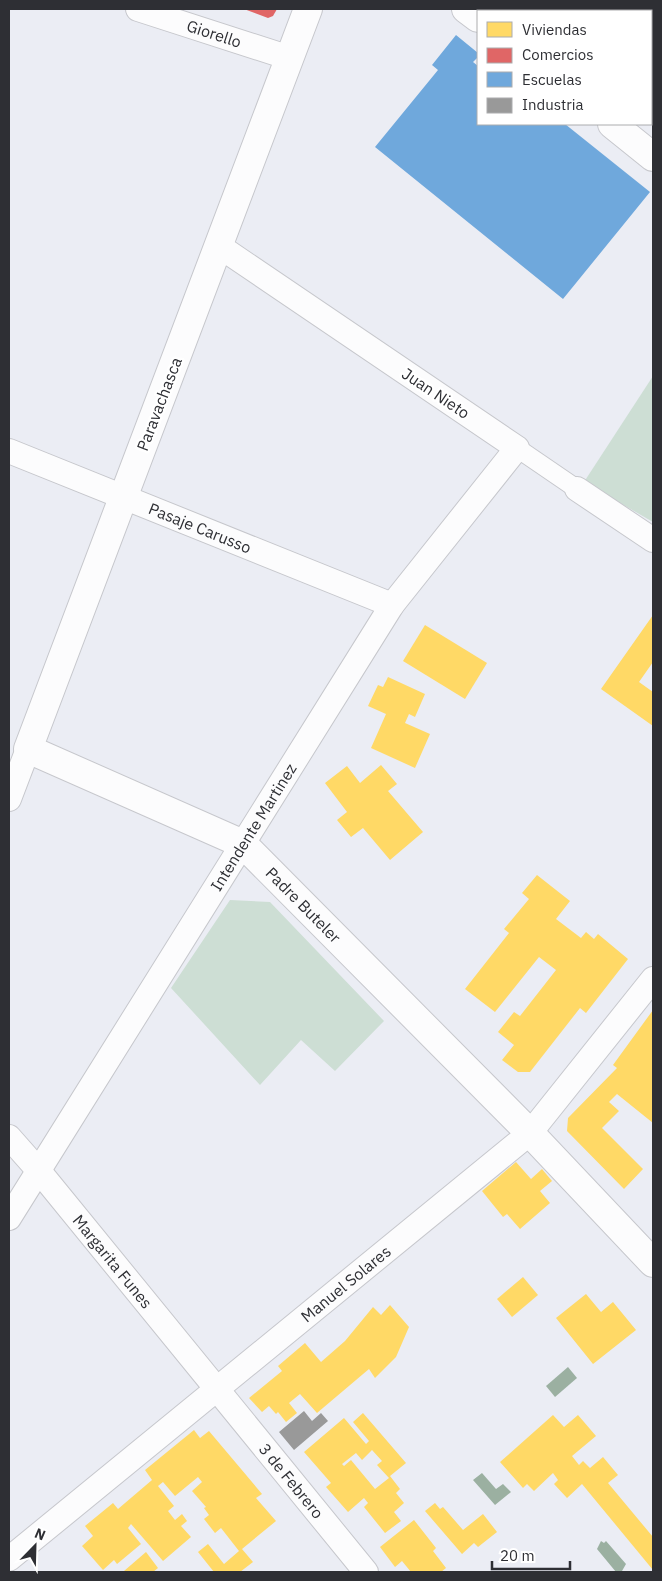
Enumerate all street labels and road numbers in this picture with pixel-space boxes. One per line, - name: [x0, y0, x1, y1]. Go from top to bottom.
- street label: Giorello: [184, 15, 244, 52]
- street label: Paravachasca: [132, 354, 186, 454]
- street label: Juan Nieto: [398, 363, 474, 423]
- street label: Pasaje Carusso: [146, 498, 254, 557]
- street label: Intendente Martinez: [206, 760, 301, 895]
- street label: Padre Buteler: [262, 863, 345, 947]
- street label: Margarita Funes: [69, 1210, 157, 1312]
- street label: Manuel Solares: [297, 1241, 395, 1326]
- street label: 3 de Febrero: [255, 1439, 328, 1522]

